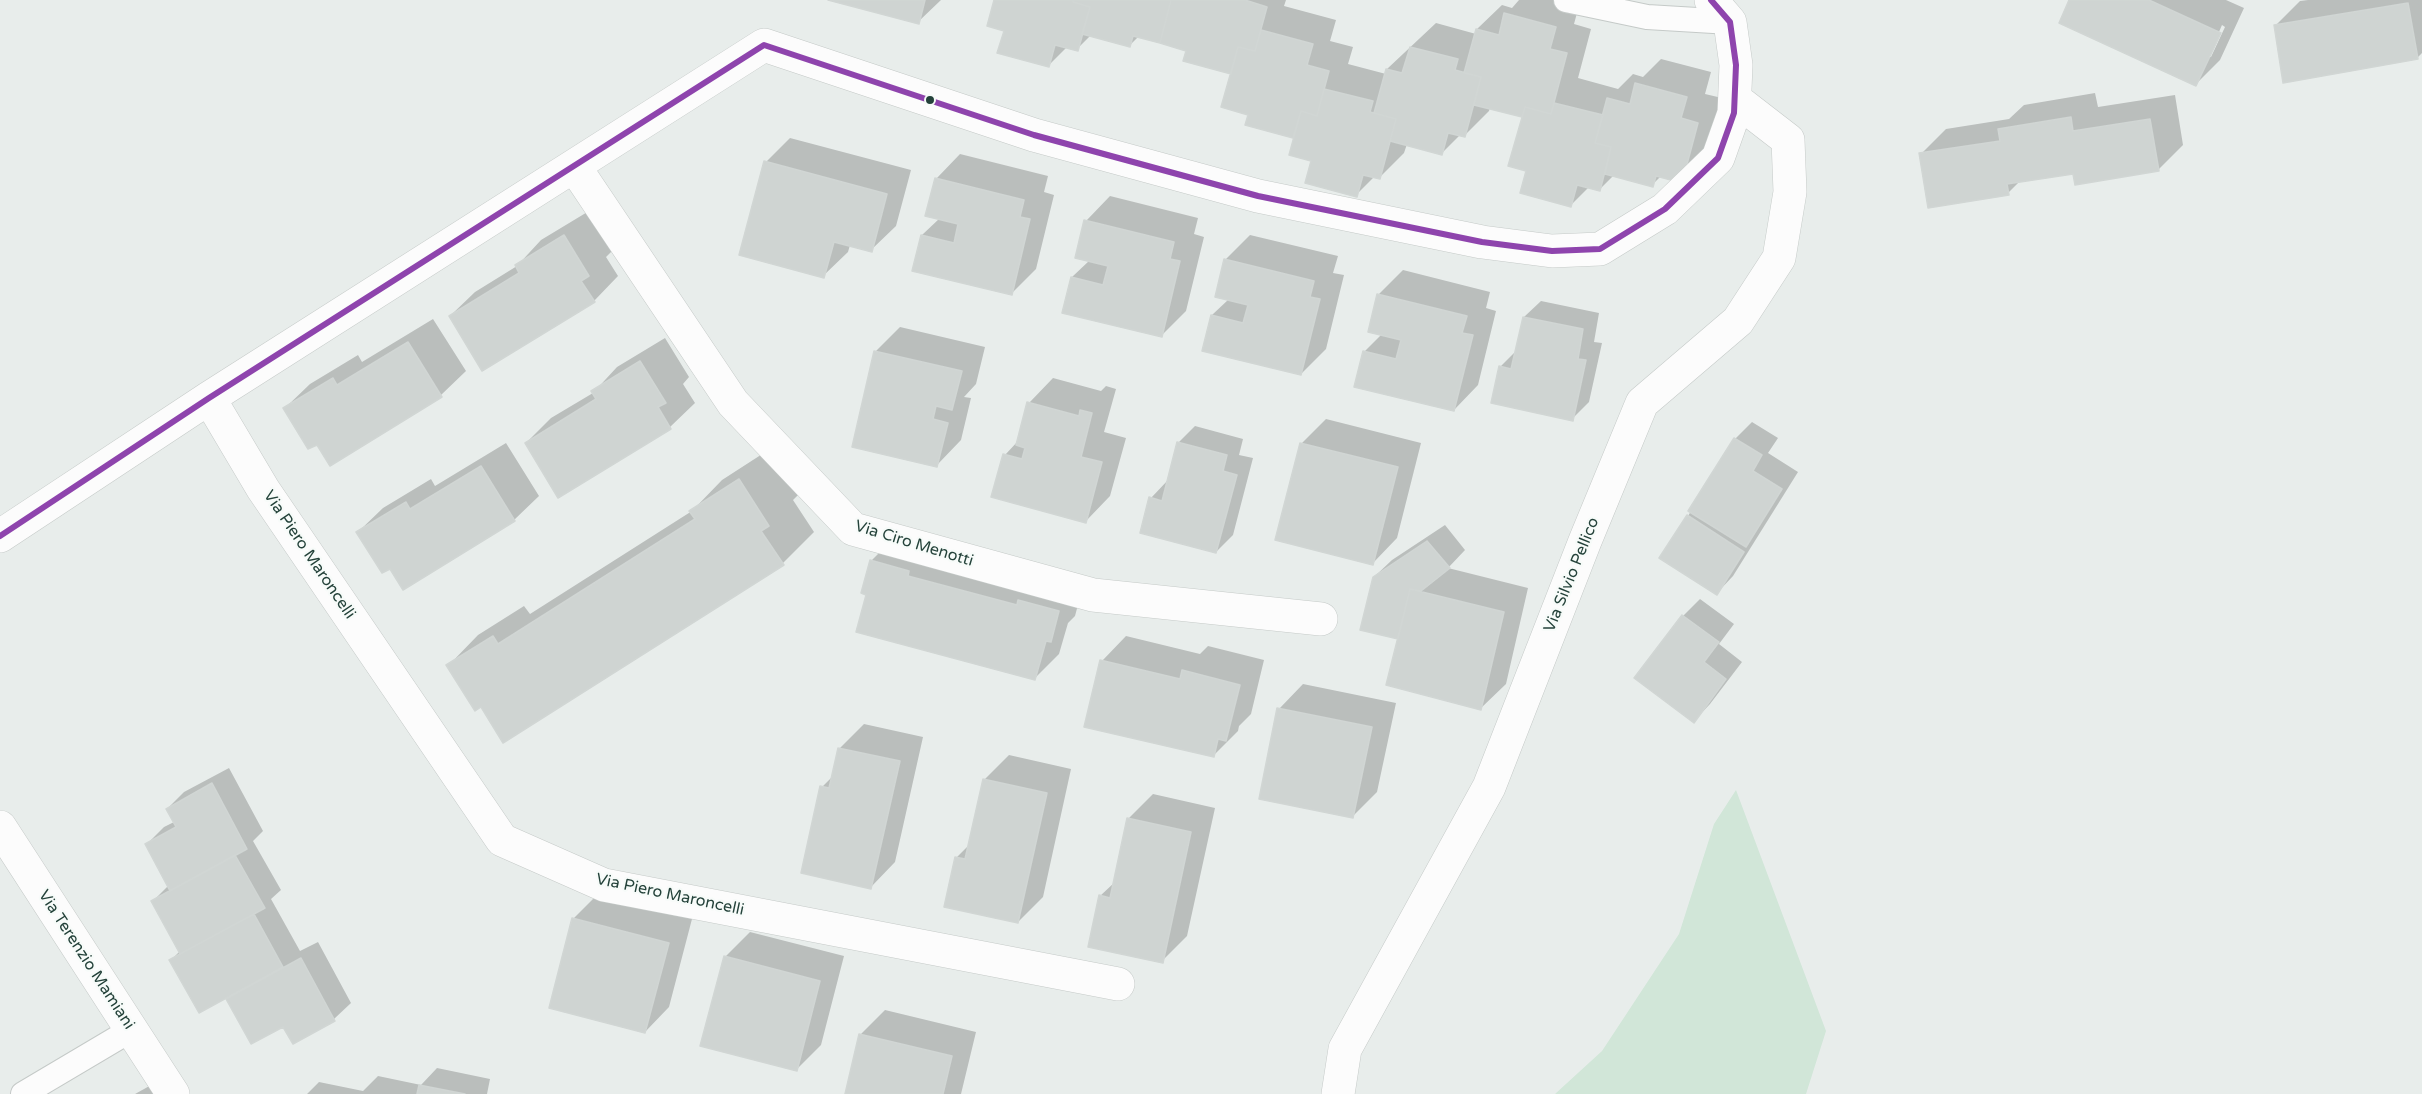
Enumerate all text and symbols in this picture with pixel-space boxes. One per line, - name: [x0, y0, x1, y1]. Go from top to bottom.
- unlabelled marker: [924, 94, 936, 106]
- street label: Via Piero Maroncelli: [259, 487, 359, 623]
- street label: Via Silvio Pellico: [1540, 515, 1604, 635]
- street label: Via Ciro Menotti: [852, 517, 976, 571]
- street label: Via Piero Maroncelli: [594, 870, 746, 920]
- street label: Via Terenzio Mamiani: [34, 887, 138, 1033]

